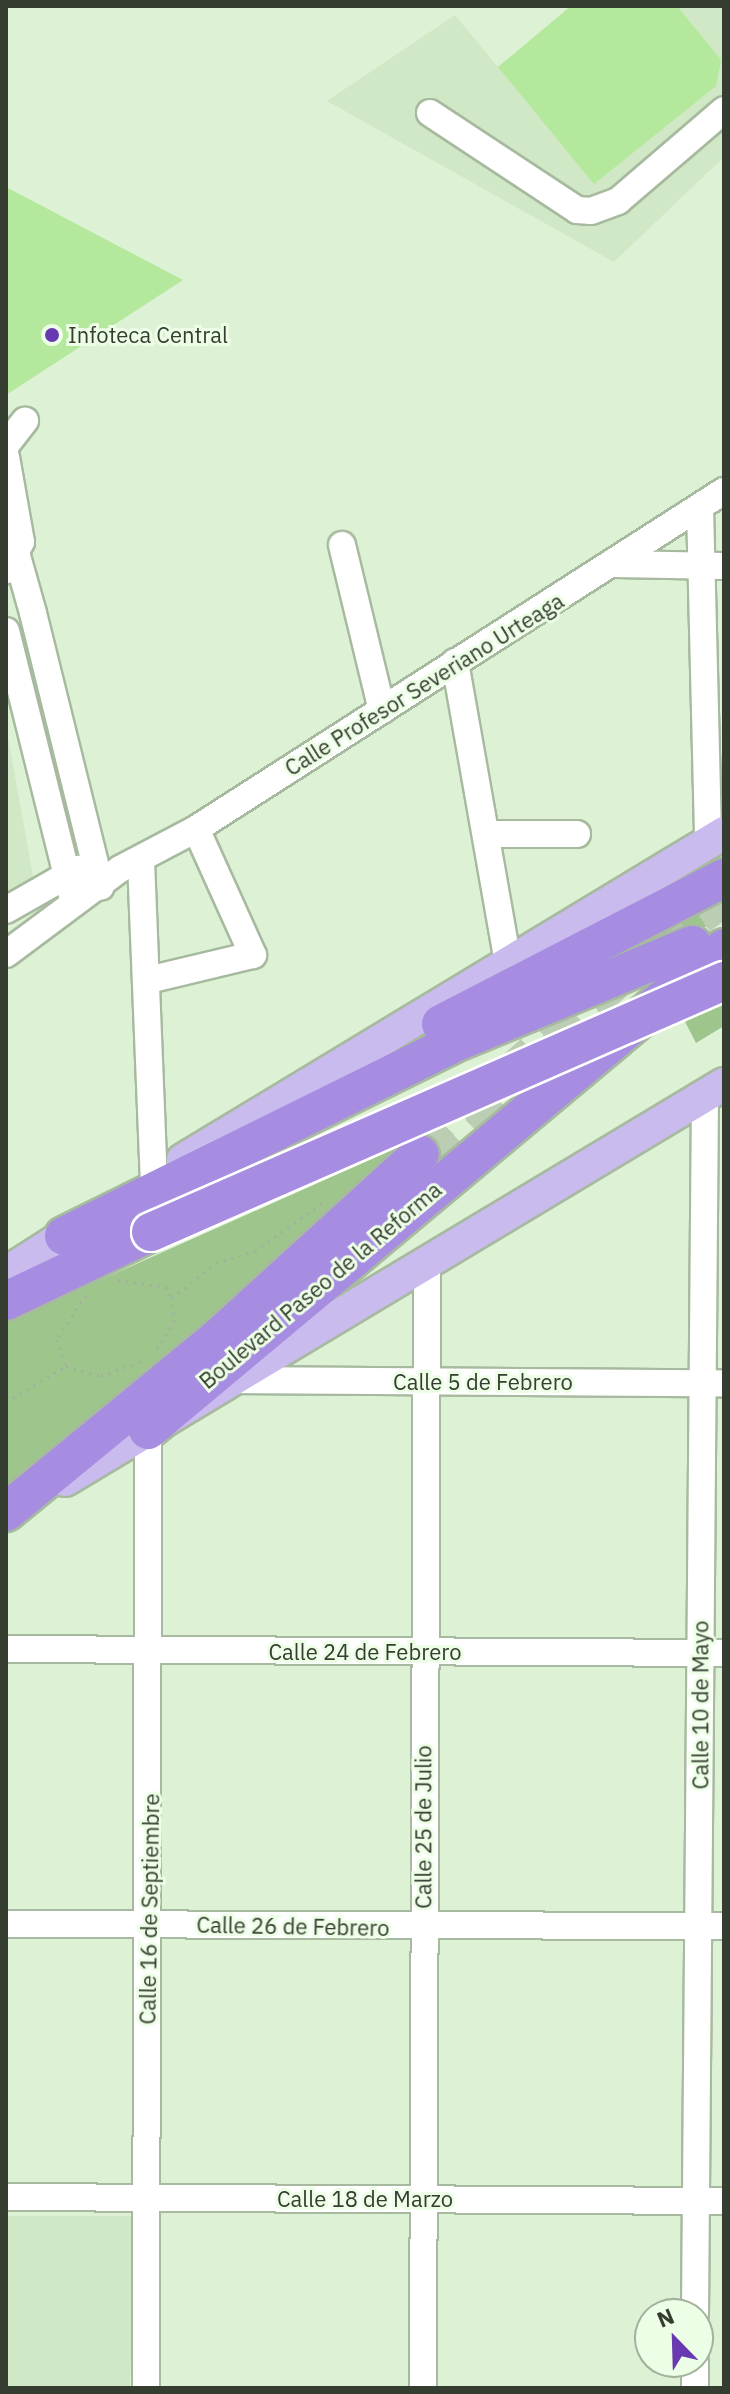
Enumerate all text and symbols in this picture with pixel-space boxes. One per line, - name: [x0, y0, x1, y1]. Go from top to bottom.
- place label: Infoteca Central: [68, 322, 228, 348]
- marker: Infoteca Central: [43, 326, 61, 344]
- street label: Calle Profesor Severiano Urteaga: [280, 587, 568, 781]
- street label: Boulevard Paseo de la Reforma: [194, 1176, 446, 1394]
- street label: Calle 5 de Febrero: [393, 1369, 573, 1395]
- street label: Calle 10 de Mayo: [687, 1621, 713, 1789]
- street label: Calle 24 de Febrero: [268, 1639, 462, 1665]
- street label: Calle 25 de Julio: [410, 1745, 436, 1909]
- street label: Calle 16 de Septiembre: [134, 1793, 164, 2025]
- street label: Calle 26 de Febrero: [196, 1911, 390, 1941]
- street label: Calle 18 de Marzo: [277, 2186, 453, 2212]
- north arrow: [634, 2298, 714, 2378]
- text: N: [652, 2301, 678, 2334]

